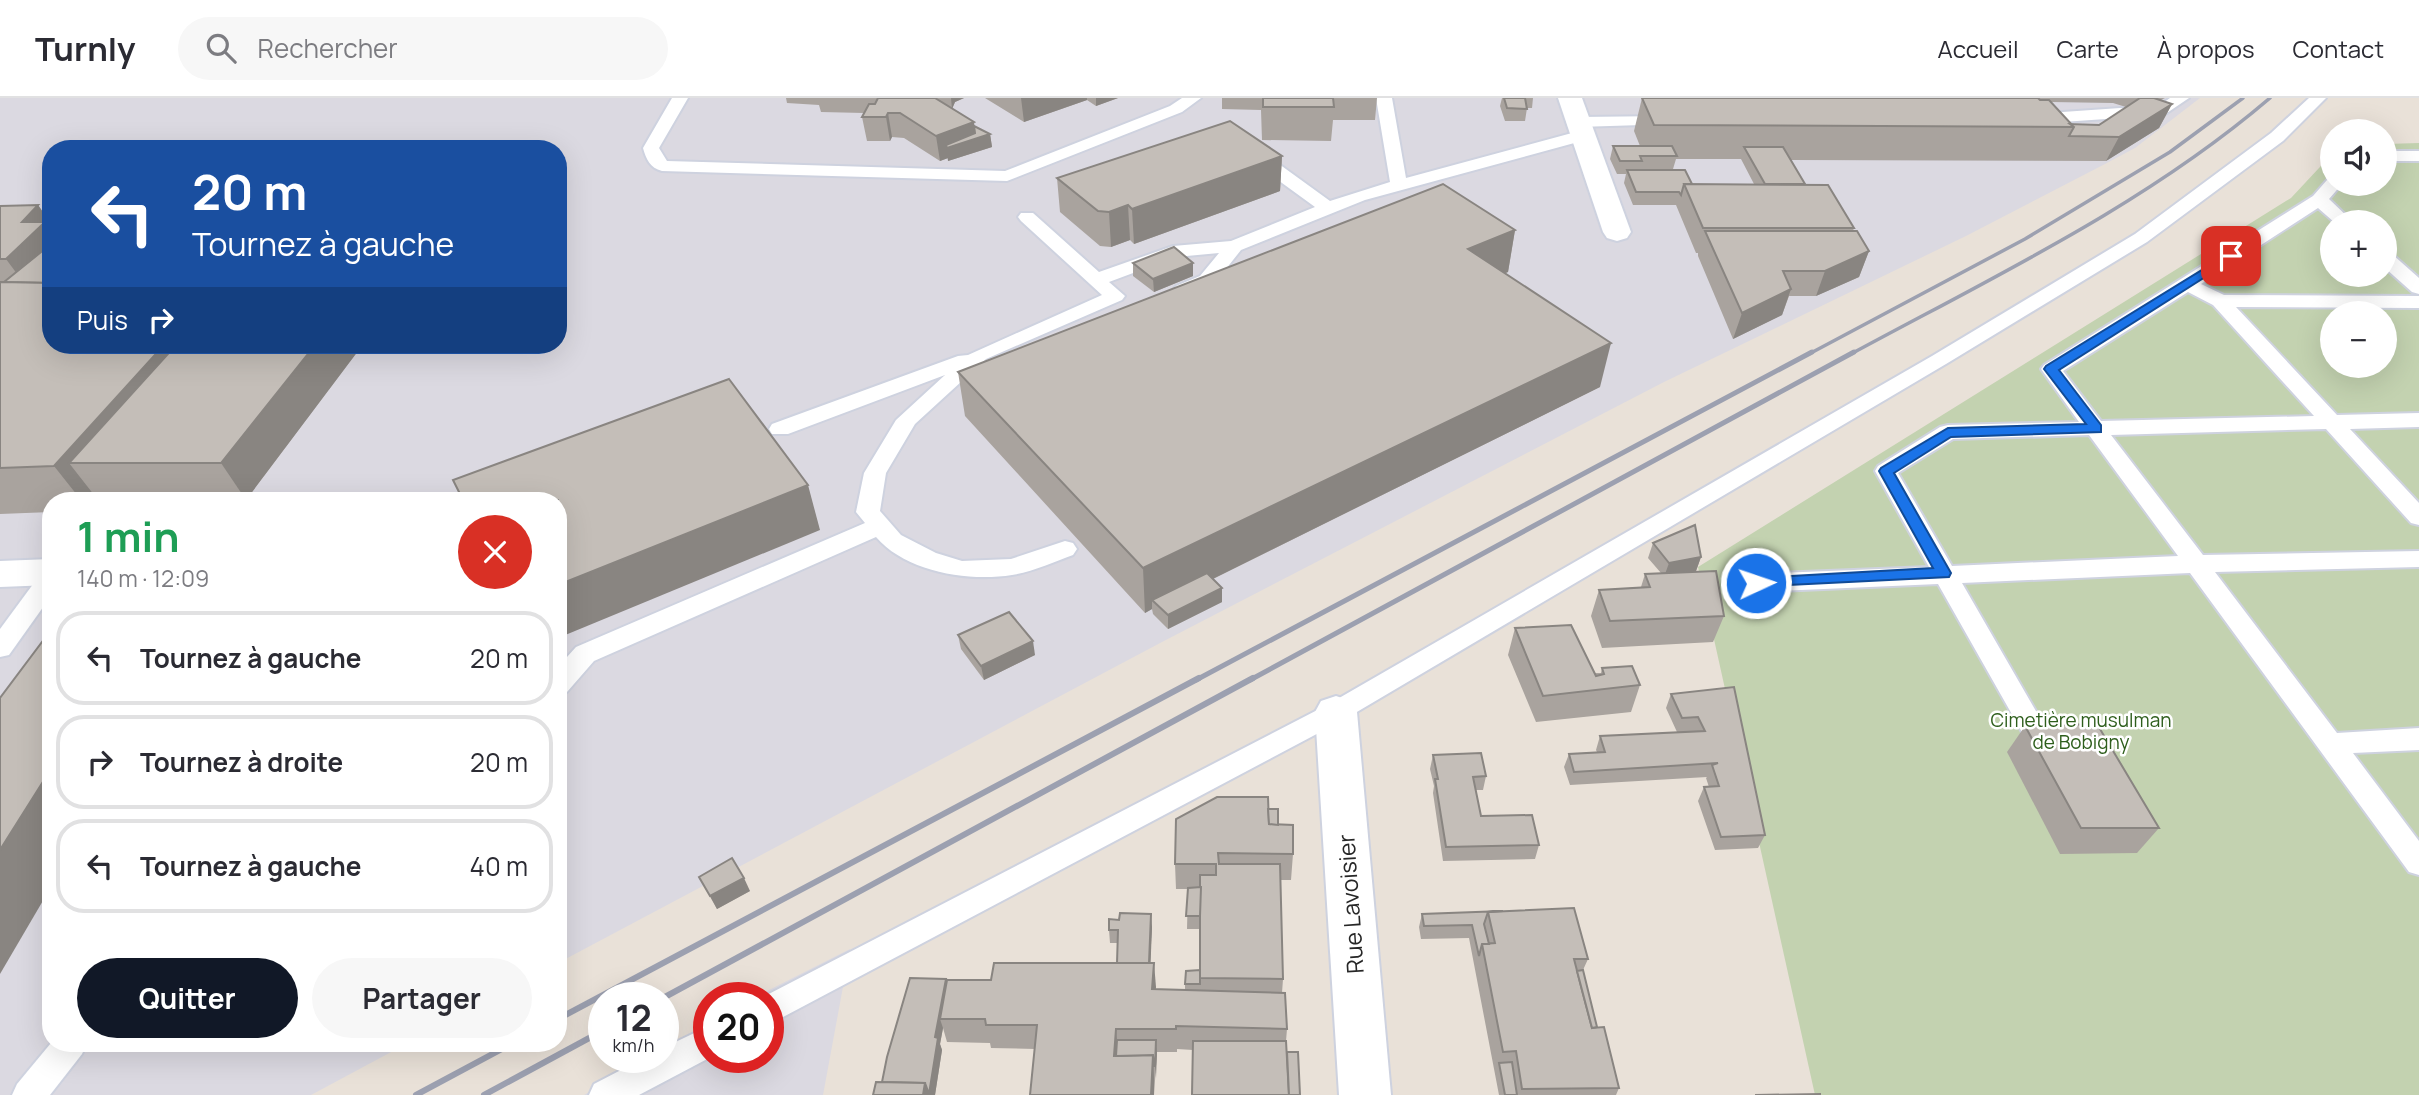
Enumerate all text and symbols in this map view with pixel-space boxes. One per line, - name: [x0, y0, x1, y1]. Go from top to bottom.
- search box: [178, 17, 668, 80]
- text: Turnly: [35, 26, 136, 71]
- icon: search: [202, 29, 240, 67]
- text: Rechercher: [258, 30, 398, 66]
- text: Accueil: [1938, 32, 2018, 65]
- text: Carte: [2056, 32, 2119, 65]
- text: À propos: [2157, 32, 2255, 65]
- text: Contact: [2293, 32, 2384, 65]
- map controls: [2320, 119, 2397, 378]
- button: sound: [2320, 119, 2397, 196]
- text: 20 m: [192, 158, 307, 225]
- icon: left: [77, 168, 168, 259]
- button: +: [2320, 210, 2397, 287]
- text: Tournez à gauche: [192, 222, 454, 266]
- pin: [2201, 226, 2261, 286]
- icon: arrive: [2212, 237, 2250, 275]
- icon: right: [142, 301, 180, 339]
- button: −: [2320, 301, 2397, 378]
- text: Puis: [77, 302, 128, 338]
- text: 1 min: [77, 507, 180, 565]
- button: close: [458, 515, 532, 589]
- position arrow: [1719, 546, 1793, 620]
- text: 140 m · 12:09: [77, 562, 209, 594]
- icon: left: [81, 639, 119, 677]
- text: Tournez à gauche: [140, 640, 361, 676]
- text: 20 m: [470, 640, 528, 676]
- park label: Cimetière musulman de Bobigny: [1991, 707, 2171, 755]
- icon: right: [81, 743, 119, 781]
- text: Tournez à droite: [140, 744, 343, 780]
- text: 20 m: [470, 744, 528, 780]
- street label: Rue Lavoisier: [1329, 833, 1371, 975]
- icon: left: [81, 847, 119, 885]
- text: Tournez à gauche: [140, 848, 361, 884]
- text: 40 m: [470, 848, 528, 884]
- button: Quitter: [77, 958, 298, 1038]
- button: Partager: [312, 958, 532, 1038]
- speed limit sign: 20: [693, 982, 784, 1073]
- text: 12: [615, 994, 652, 1042]
- text: km/h: [613, 1033, 654, 1057]

